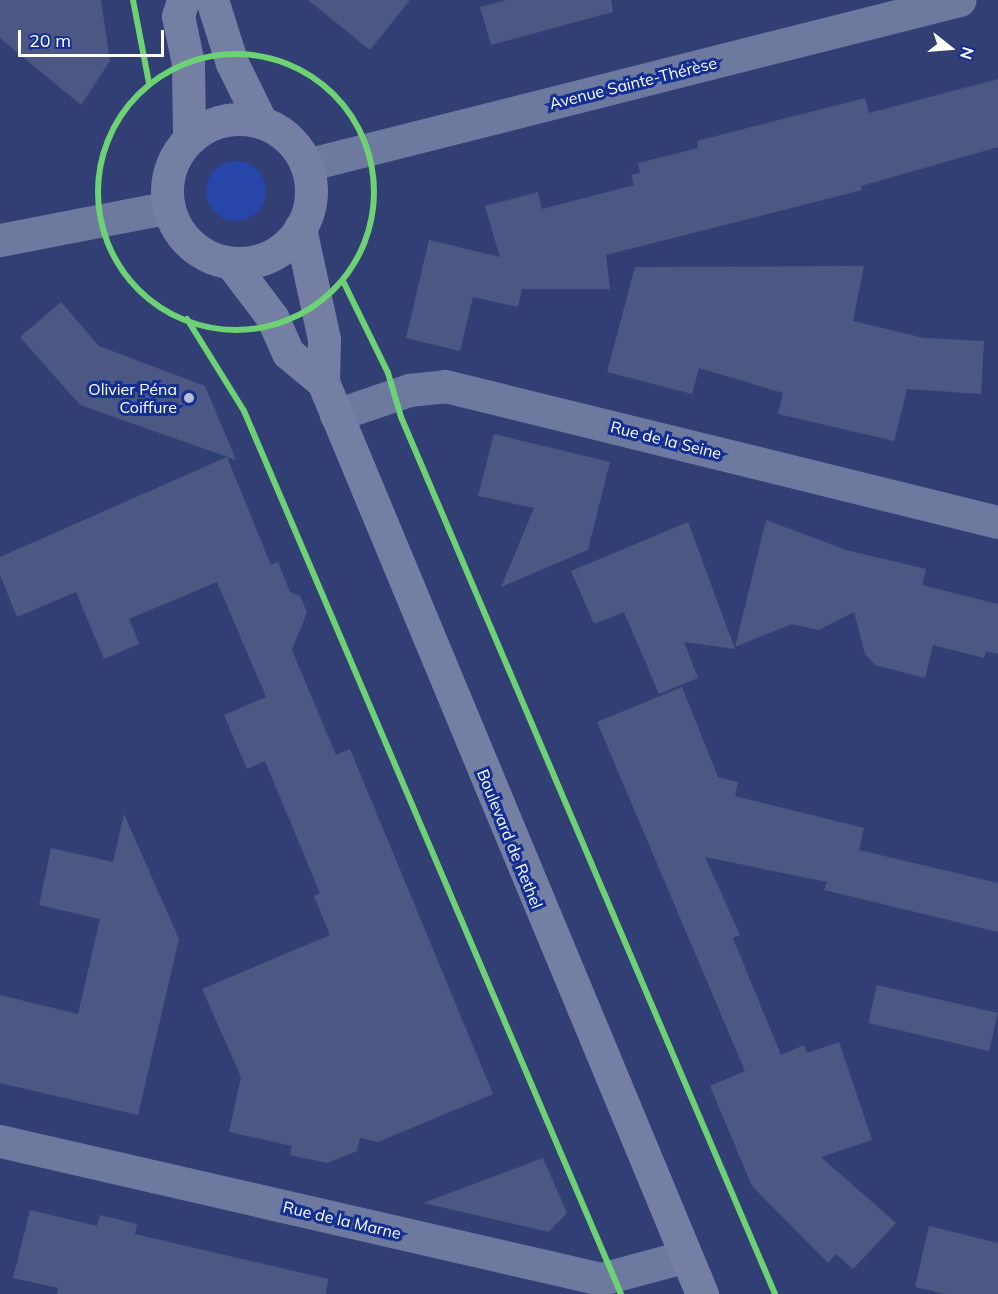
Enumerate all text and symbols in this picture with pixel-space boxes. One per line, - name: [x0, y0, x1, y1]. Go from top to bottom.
- scale bar: [21, 18, 166, 56]
- north arrow: [920, 18, 980, 78]
- text: 20 m: [29, 29, 71, 52]
- text: N: [956, 45, 979, 62]
- street label: Avenue Sainte-Thérèse: [547, 53, 719, 113]
- place label: Olivier Péna Coiffure: [88, 379, 177, 417]
- marker: Olivier Péna Coiffure: [182, 391, 196, 405]
- street label: Rue de la Seine: [608, 417, 724, 463]
- street label: Boulevard de Rethel: [473, 767, 547, 911]
- street label: Rue de la Marne: [281, 1197, 403, 1243]

